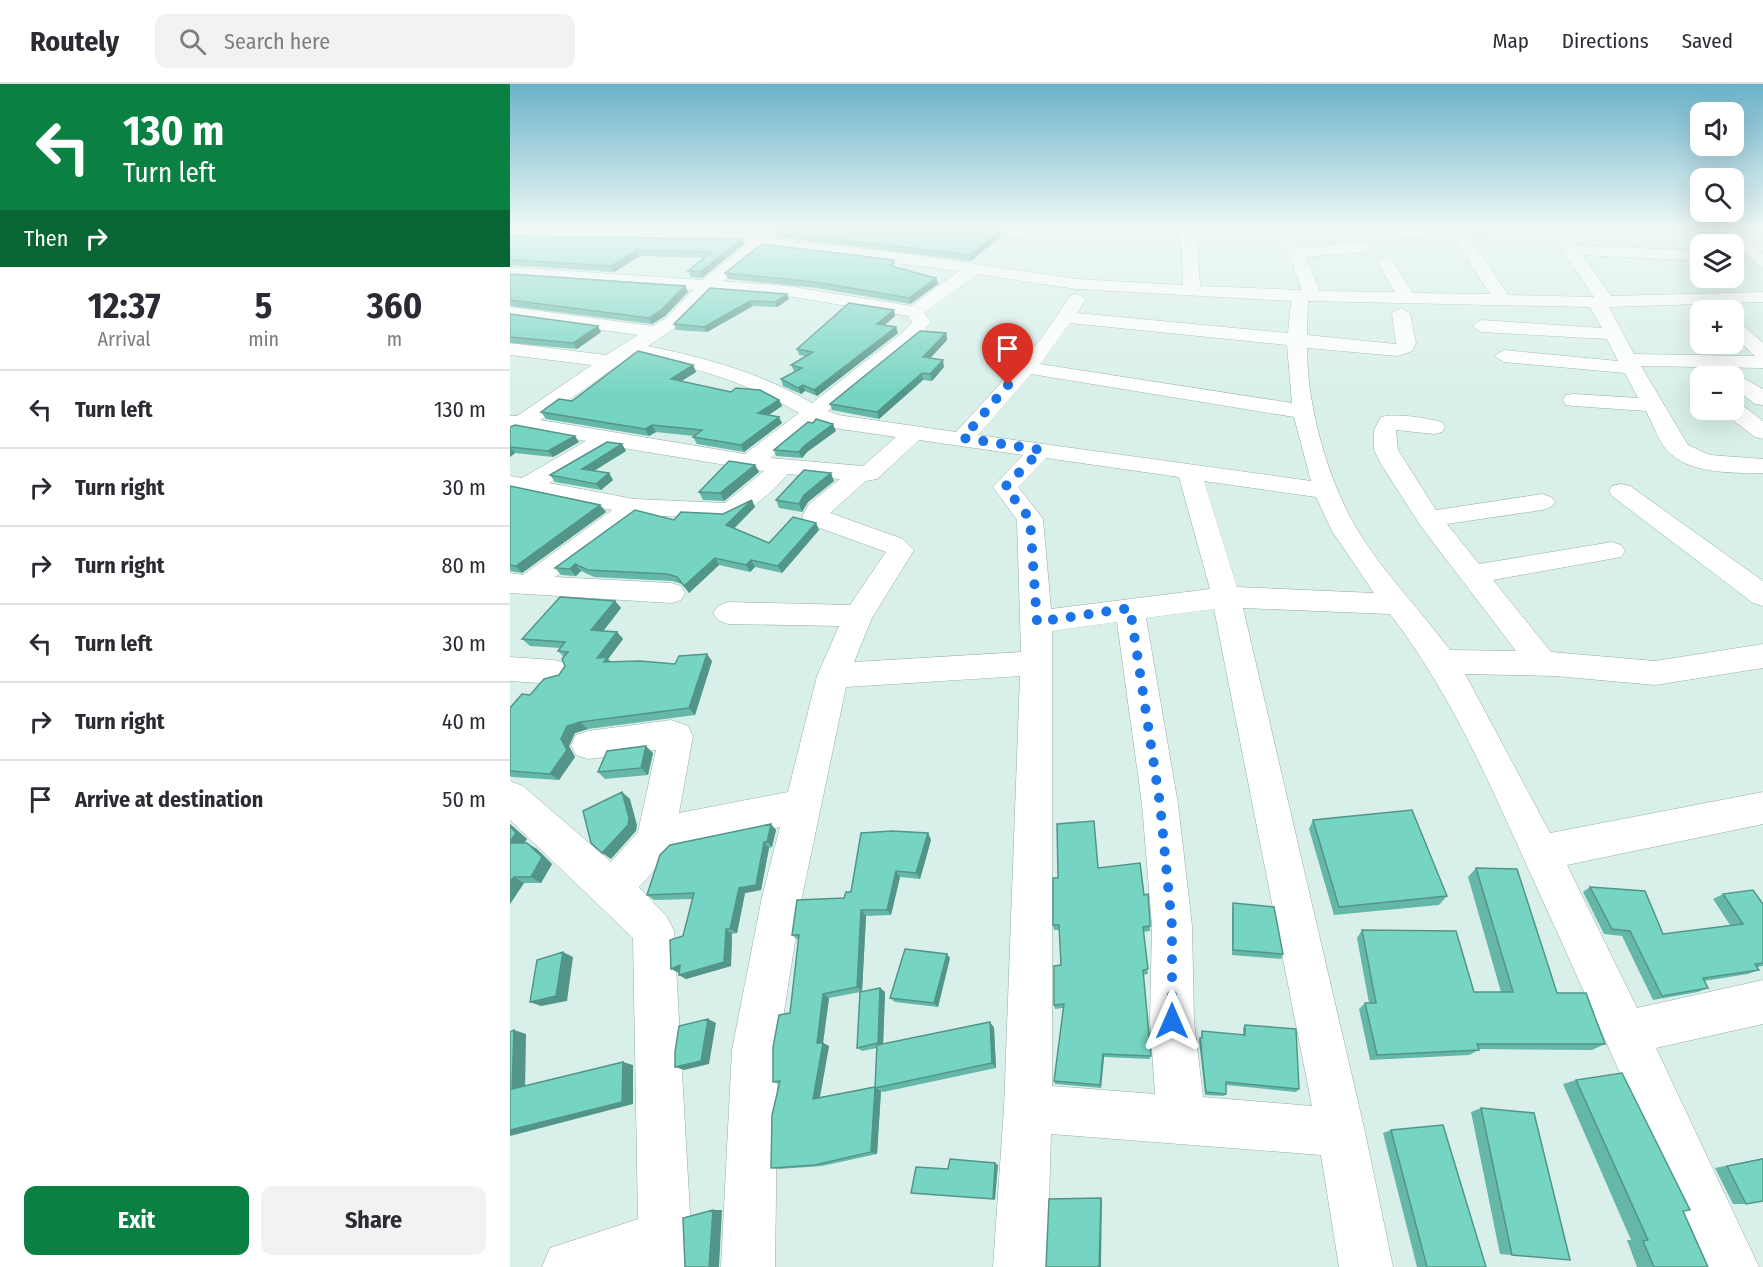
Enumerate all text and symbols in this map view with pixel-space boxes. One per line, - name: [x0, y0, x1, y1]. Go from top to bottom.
- search box: [155, 14, 575, 68]
- text: Routely: [30, 25, 119, 58]
- icon: search: [176, 25, 209, 58]
- text: Search here: [224, 28, 330, 55]
- text: Map: [1492, 28, 1529, 54]
- text: Directions: [1562, 28, 1649, 54]
- text: Saved: [1682, 28, 1733, 54]
- map controls: [1690, 102, 1744, 420]
- button: sound: [1690, 102, 1744, 156]
- text: 130 m: [123, 106, 224, 156]
- icon: left: [24, 108, 102, 186]
- text: Turn left: [123, 157, 216, 189]
- button: search: [1690, 168, 1744, 222]
- icon: right: [80, 222, 113, 255]
- text: Then: [24, 225, 68, 252]
- button: layers: [1690, 234, 1744, 288]
- text: 12:37: [88, 284, 161, 328]
- text: 5: [255, 284, 273, 328]
- text: 360: [367, 284, 422, 328]
- button: +: [1690, 300, 1744, 354]
- pin: [982, 323, 1033, 385]
- text: Arrival: [98, 327, 151, 351]
- text: min: [248, 327, 279, 351]
- text: m: [387, 327, 402, 351]
- icon: arrive: [991, 332, 1024, 365]
- button: −: [1690, 366, 1744, 420]
- icon: left: [24, 393, 57, 426]
- text: Turn left: [75, 396, 153, 423]
- text: 130 m: [434, 396, 486, 423]
- icon: right: [24, 471, 57, 504]
- text: Turn right: [75, 474, 164, 501]
- text: 30 m: [443, 474, 486, 501]
- icon: right: [24, 549, 57, 582]
- text: Turn right: [75, 552, 164, 579]
- text: 80 m: [441, 552, 486, 579]
- icon: left: [24, 627, 57, 660]
- text: Turn left: [75, 630, 153, 657]
- text: 30 m: [443, 630, 486, 657]
- icon: right: [24, 705, 57, 738]
- text: Turn right: [75, 708, 164, 735]
- text: 40 m: [442, 708, 486, 735]
- icon: arrive: [24, 783, 57, 816]
- text: Arrive at destination: [75, 786, 263, 813]
- text: 50 m: [442, 786, 486, 813]
- position arrow: [1140, 989, 1204, 1053]
- button: Exit: [24, 1186, 249, 1255]
- button: Share: [261, 1186, 486, 1255]

